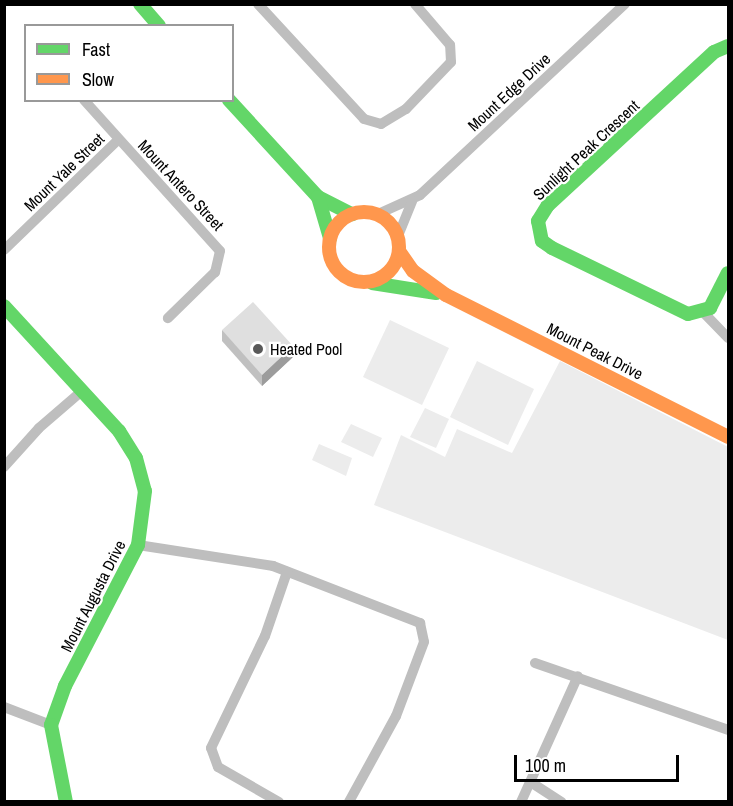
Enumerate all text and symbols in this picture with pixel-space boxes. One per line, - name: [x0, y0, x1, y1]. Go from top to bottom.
- legend: [24, 24, 234, 102]
- text: Fast: [82, 37, 110, 62]
- street label: Mount Edge Drive: [464, 49, 554, 135]
- text: Slow: [82, 67, 114, 92]
- street label: Sunlight Peak Crescent: [529, 96, 643, 204]
- street label: Mount Yale Street: [20, 129, 108, 215]
- street label: Mount Antero Street: [134, 136, 228, 234]
- street label: Mount Peak Drive: [544, 319, 646, 383]
- place label: Heated Pool: [270, 339, 342, 359]
- marker: Heated Pool: [251, 342, 265, 356]
- street label: Mount Augusta Drive: [56, 537, 130, 655]
- scale bar: [517, 743, 682, 781]
- text: 100 m: [525, 753, 566, 778]

